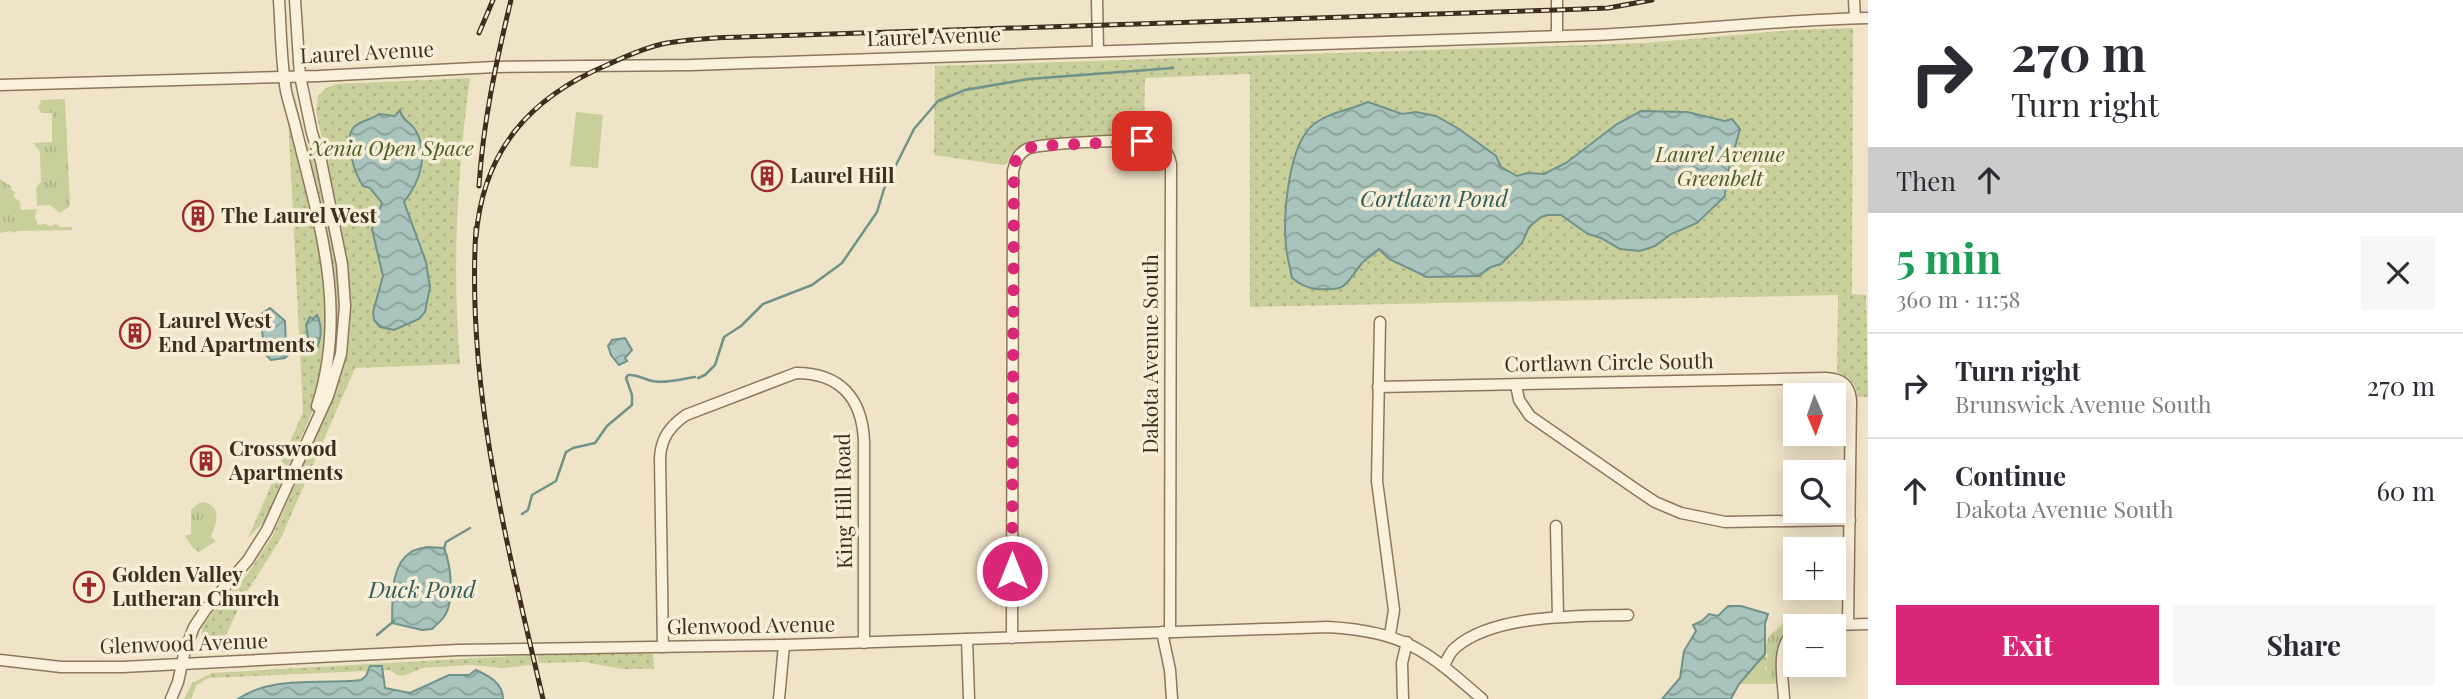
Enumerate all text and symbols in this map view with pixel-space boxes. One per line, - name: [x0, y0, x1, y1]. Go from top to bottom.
- street label: Laurel Avenue: [866, 19, 1002, 51]
- text: 270 m: [2011, 19, 2146, 84]
- icon: right: [1896, 28, 1987, 119]
- street label: Laurel Avenue: [299, 34, 435, 69]
- text: Turn right: [2011, 82, 2159, 125]
- pin: [1112, 111, 1172, 171]
- icon: arrive: [1123, 122, 1161, 160]
- park label: Xenia Open Space: [309, 133, 474, 161]
- park label: Laurel Avenue Greenbelt: [1654, 139, 1785, 191]
- building icon: Laurel Hill: [750, 159, 784, 193]
- place label: Laurel Hill: [790, 160, 895, 188]
- icon: ahead: [1970, 161, 2008, 199]
- text: Then: [1896, 163, 1956, 198]
- water label: Cortlawn Pond: [1360, 182, 1508, 213]
- building icon: The Laurel West: [181, 199, 215, 233]
- place label: The Laurel West: [221, 200, 377, 228]
- text: 5 min: [1896, 229, 2001, 285]
- button: close: [2361, 236, 2435, 310]
- street label: Dakota Avenue South: [1135, 254, 1163, 454]
- text: 360 m · 11:58: [1896, 283, 2020, 314]
- place label: Laurel West End Apartments: [158, 305, 315, 357]
- building icon: Laurel West End Apartments: [118, 316, 152, 350]
- street label: Cortlawn Circle South: [1504, 345, 1714, 377]
- text: Turn right: [1955, 353, 2081, 388]
- icon: right: [1896, 367, 1934, 405]
- text: 270 m: [2367, 368, 2435, 403]
- north arrow: [1783, 383, 1846, 446]
- map controls: [1783, 383, 1846, 677]
- text: Brunswick Avenue South: [1955, 388, 2211, 419]
- place label: Crosswood Apartments: [228, 433, 343, 485]
- street label: King Hill Road: [827, 433, 857, 569]
- building icon: Crosswood Apartments: [189, 444, 223, 478]
- text: Continue: [1955, 458, 2066, 493]
- button: search: [1783, 460, 1846, 523]
- icon: ahead: [1896, 472, 1934, 510]
- text: 60 m: [2376, 473, 2435, 508]
- text: Dakota Avenue South: [1955, 493, 2174, 524]
- position arrow: [975, 534, 1049, 608]
- button: +: [1783, 537, 1846, 600]
- place label: Golden Valley Lutheran Church: [112, 559, 280, 611]
- church icon: Golden Valley Lutheran Church: [72, 570, 106, 604]
- water label: Duck Pond: [367, 573, 476, 604]
- button: Exit: [1896, 605, 2159, 685]
- button: Share: [2173, 605, 2435, 685]
- street label: Glenwood Avenue: [667, 609, 835, 639]
- button: −: [1783, 614, 1846, 677]
- street label: Glenwood Avenue: [99, 625, 269, 659]

